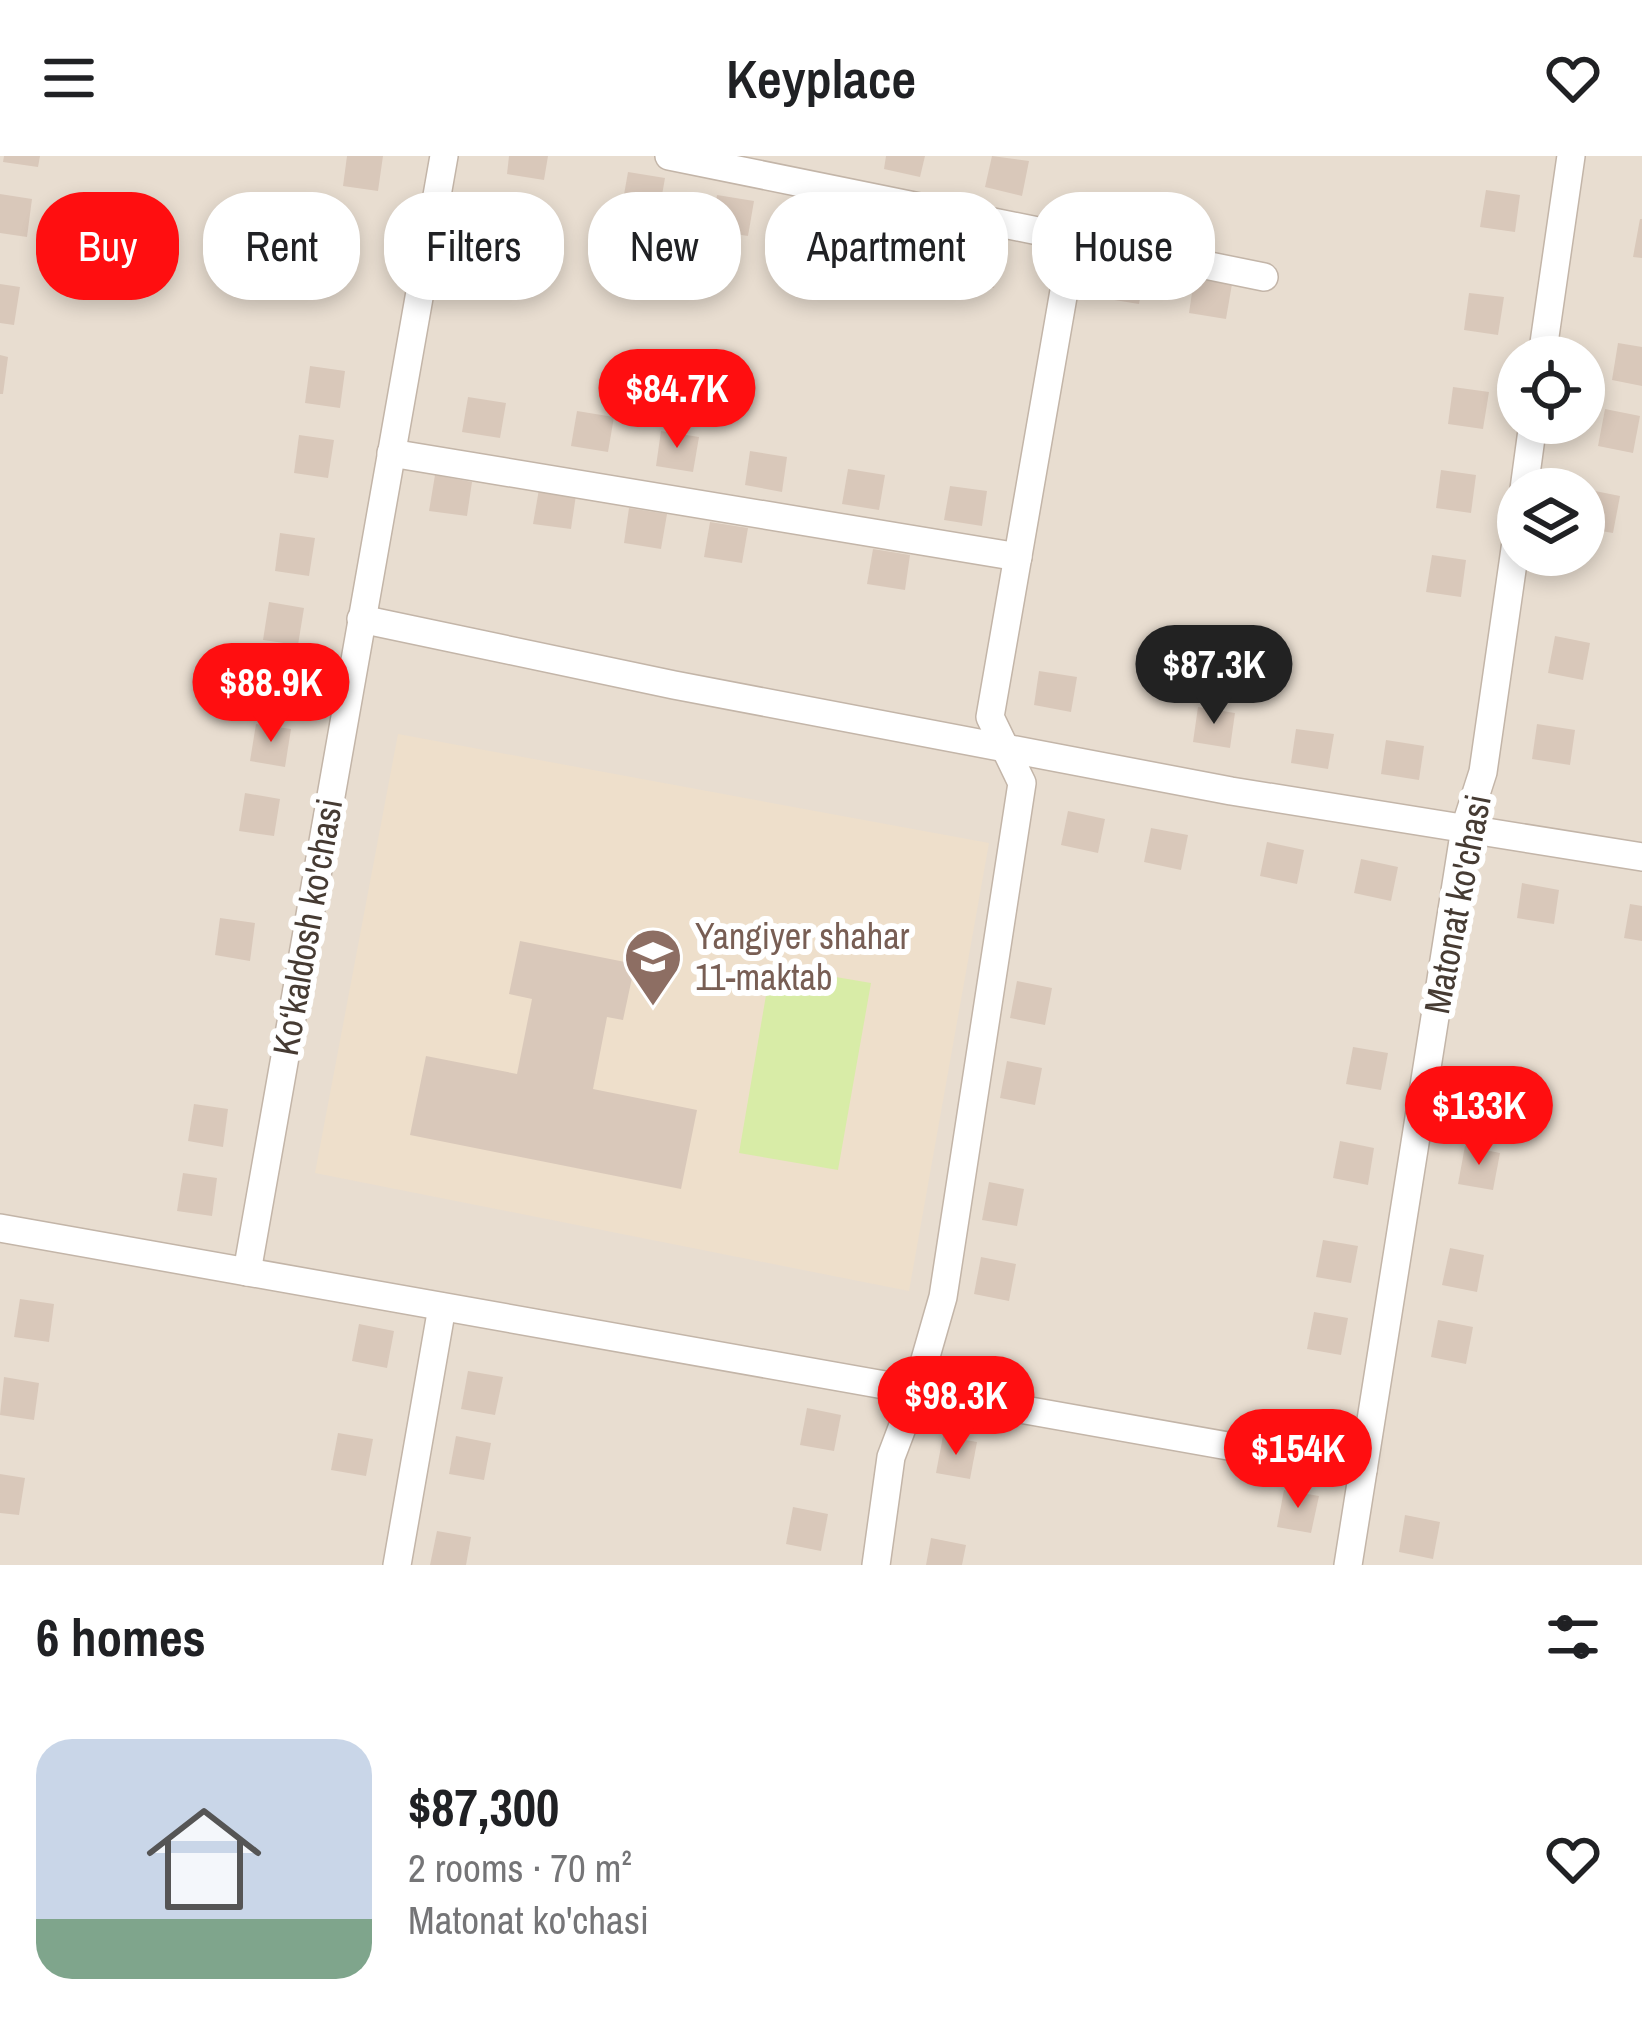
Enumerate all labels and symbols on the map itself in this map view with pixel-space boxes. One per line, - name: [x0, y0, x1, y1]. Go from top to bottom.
- pin: $84.7K: [579, 349, 775, 451]
- pin: $87.3K: [1116, 625, 1312, 727]
- pin: $88.9K: [173, 643, 369, 745]
- street label: Matonat ko'chasi: [1412, 790, 1502, 1018]
- street label: Ko‘kaldosh ko'chasi: [261, 795, 353, 1059]
- place label: Yangiyer shahar 11-maktab: [695, 912, 910, 1001]
- school or university icon: Yangiyer shahar 11-maktab: [622, 926, 684, 1008]
- pin: $133K: [1395, 1066, 1563, 1168]
- pin: $98.3K: [858, 1356, 1054, 1458]
- pin: $154K: [1214, 1409, 1382, 1511]

